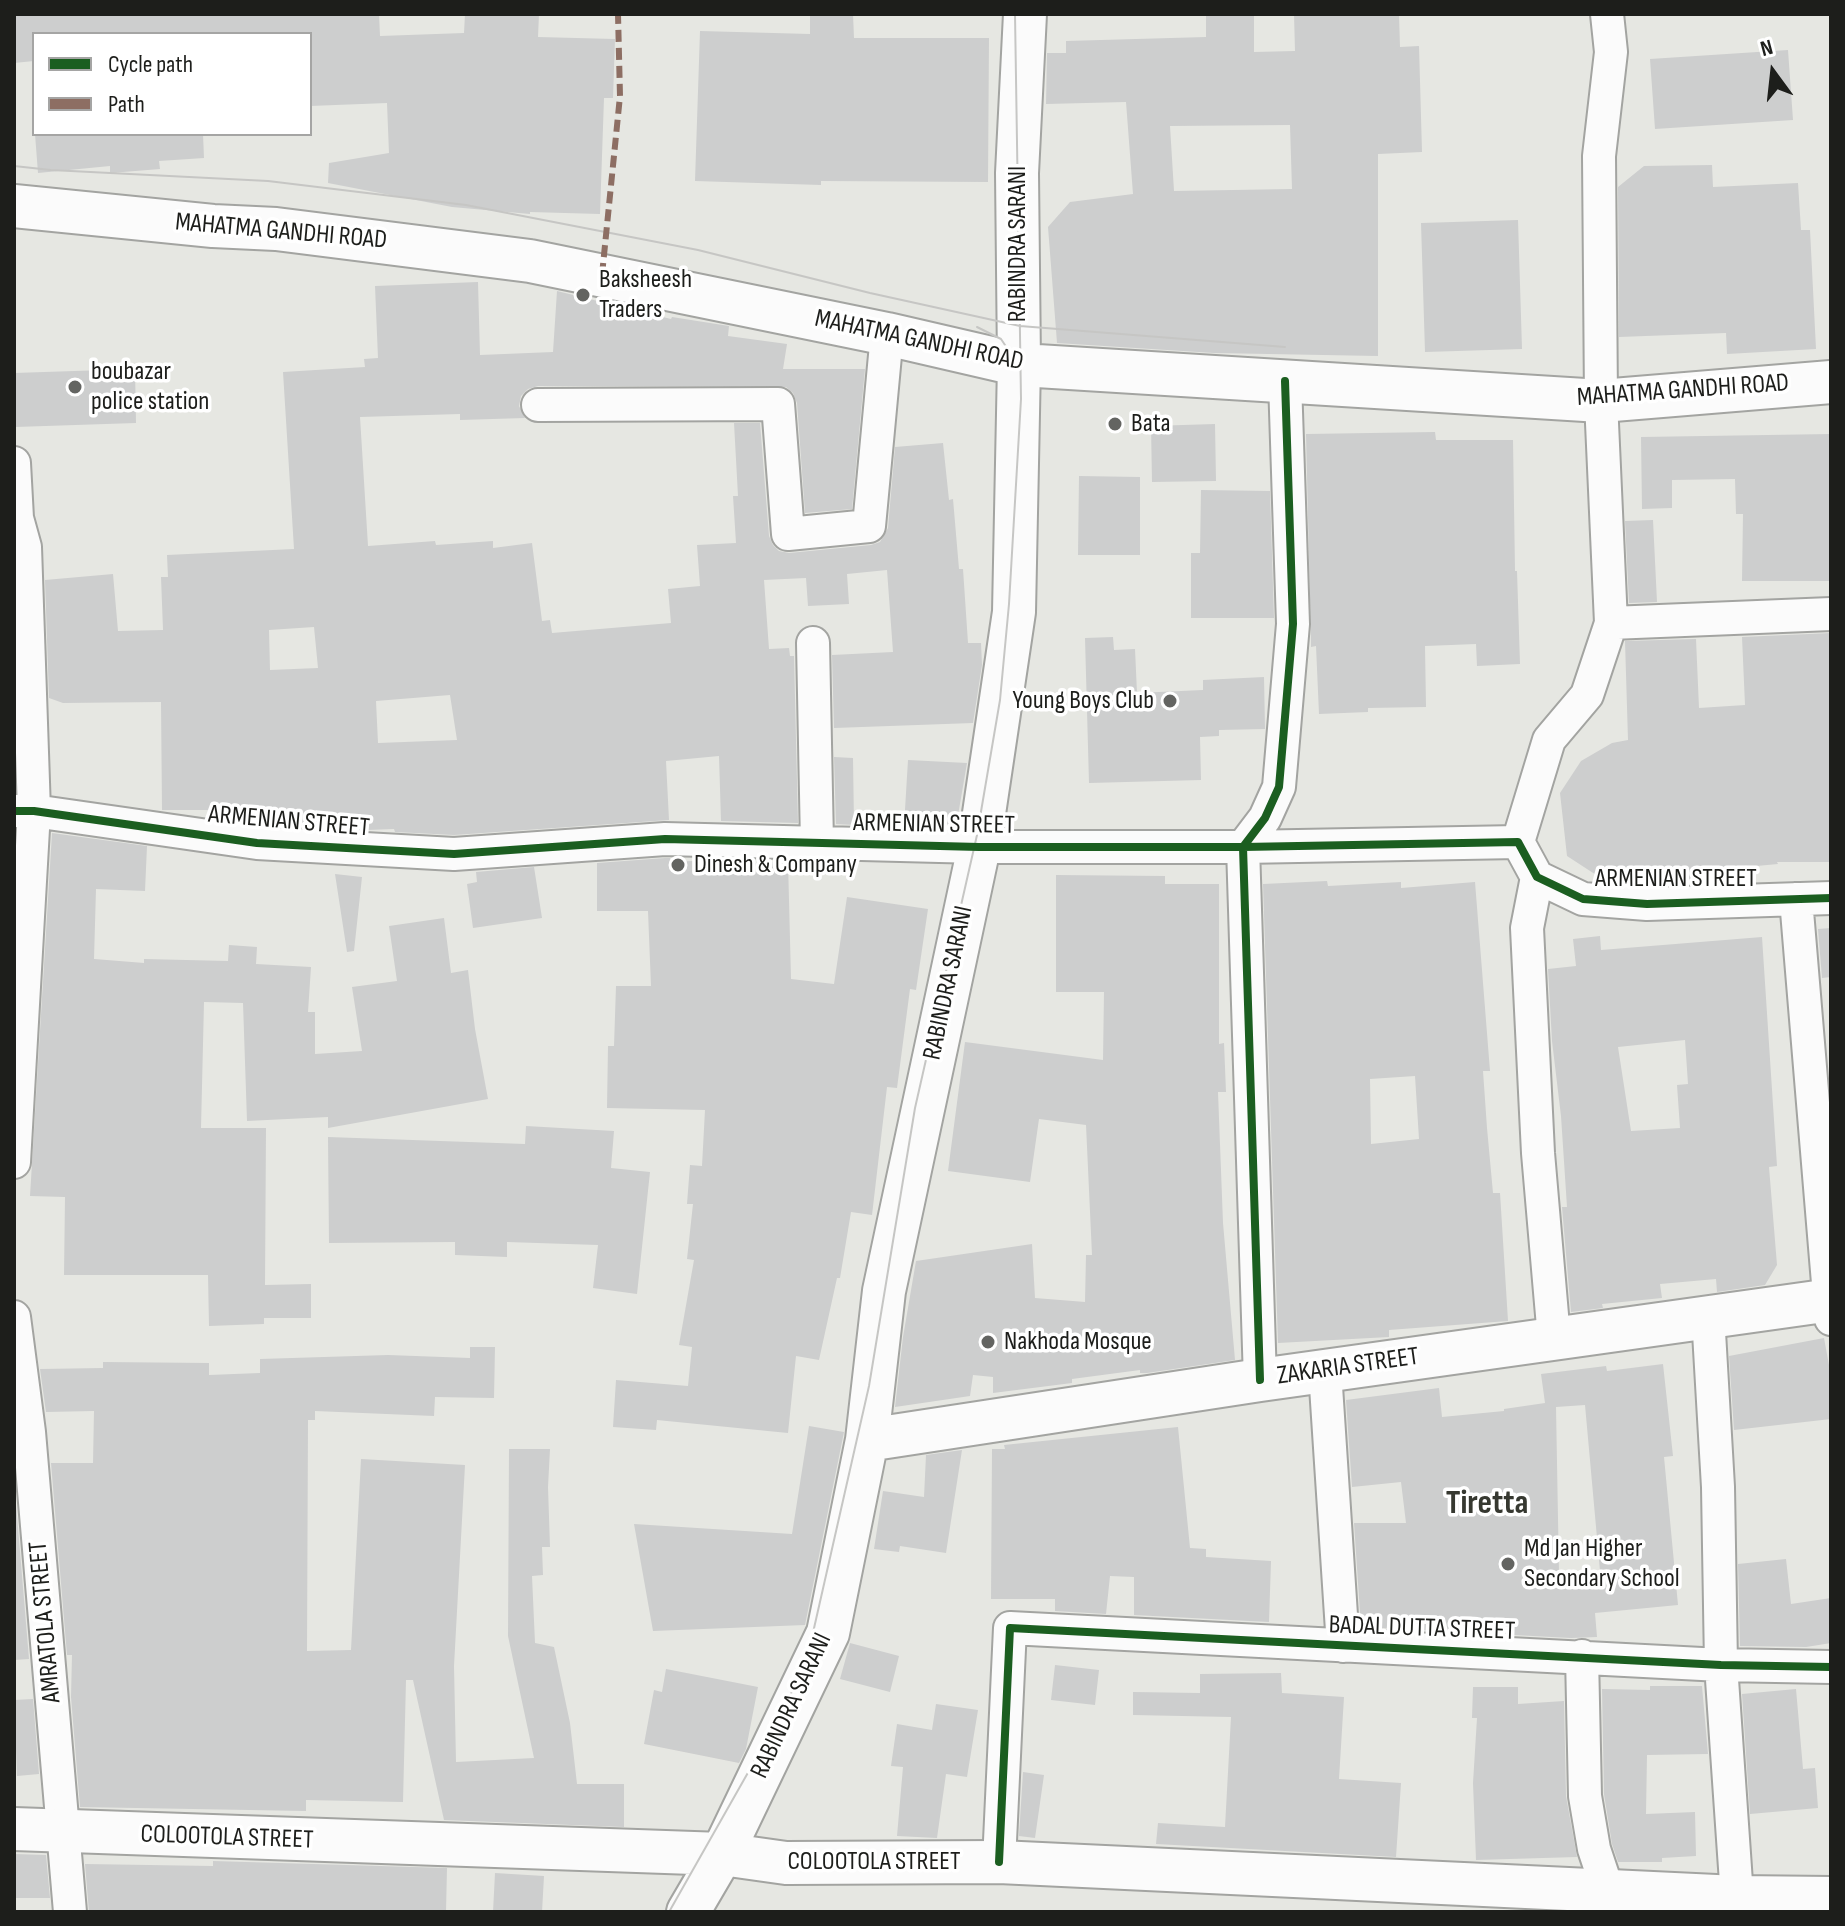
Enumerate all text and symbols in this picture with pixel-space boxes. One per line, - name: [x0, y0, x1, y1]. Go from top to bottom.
- legend: [32, 32, 312, 136]
- north arrow: [1733, 32, 1813, 112]
- text: N: [1757, 34, 1776, 63]
- text: Cycle path: [108, 50, 193, 79]
- text: Path: [108, 90, 145, 119]
- street label: RABINDRA SARANI: [1002, 166, 1034, 322]
- street label: MAHATMA GANDHI ROAD: [174, 207, 388, 257]
- place label: Baksheesh Traders: [599, 264, 692, 326]
- marker: Baksheesh Traders: [574, 286, 592, 304]
- street label: MAHATMA GANDHI ROAD: [812, 304, 1026, 378]
- place label: boubazar police station: [91, 356, 209, 418]
- street label: MAHATMA GANDHI ROAD: [1576, 368, 1790, 414]
- marker: boubazar police station: [66, 378, 84, 396]
- place label: Bata: [1131, 408, 1170, 440]
- marker: Bata: [1106, 415, 1124, 433]
- place label: Young Boys Club: [1012, 685, 1154, 717]
- marker: Young Boys Club: [1161, 692, 1179, 710]
- street label: ARMENIAN STREET: [207, 799, 371, 845]
- street label: ARMENIAN STREET: [853, 808, 1015, 842]
- place label: Dinesh & Company: [694, 849, 857, 881]
- marker: Dinesh & Company: [669, 856, 687, 874]
- street label: ARMENIAN STREET: [1595, 863, 1757, 895]
- street label: RABINDRA SARANI: [917, 903, 981, 1063]
- place label: Nakhoda Mosque: [1004, 1326, 1152, 1358]
- marker: Nakhoda Mosque: [979, 1333, 997, 1351]
- street label: ZAKARIA STREET: [1275, 1342, 1421, 1392]
- district label: Tiretta: [1446, 1484, 1528, 1524]
- place label: Md Jan Higher Secondary School: [1524, 1533, 1680, 1594]
- street label: AMRATOLA STREET: [23, 1540, 69, 1704]
- marker: Md Jan Higher Secondary School: [1499, 1555, 1517, 1573]
- street label: BADAL DUTTA STREET: [1328, 1610, 1516, 1648]
- street label: RABINDRA SARANI: [745, 1628, 839, 1784]
- street label: COLOOTOLA STREET: [140, 1819, 314, 1857]
- street label: COLOOTOLA STREET: [787, 1846, 961, 1878]

